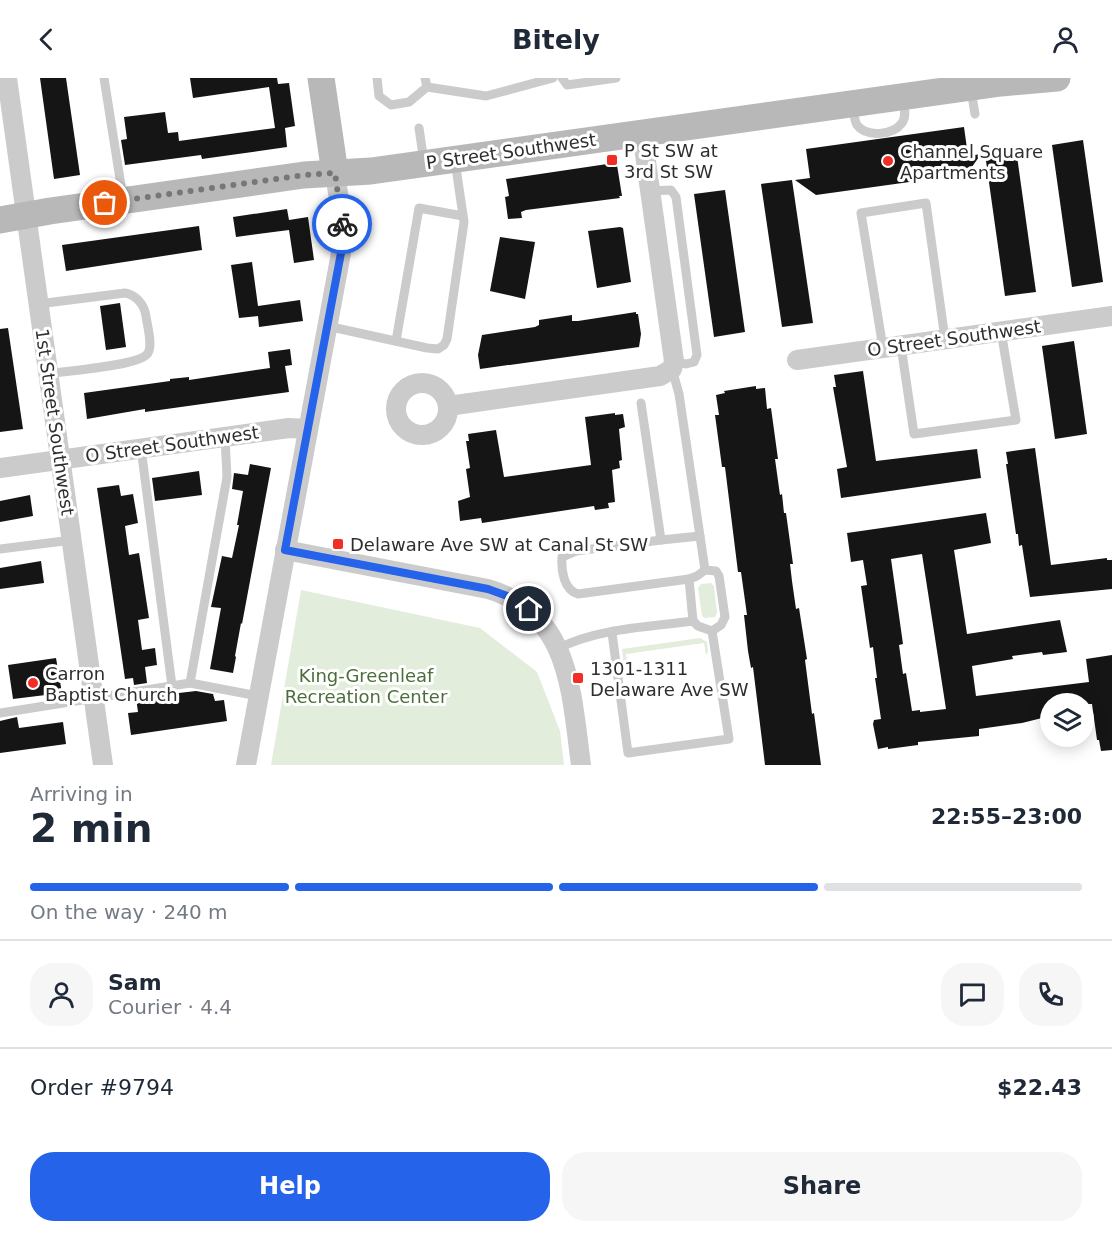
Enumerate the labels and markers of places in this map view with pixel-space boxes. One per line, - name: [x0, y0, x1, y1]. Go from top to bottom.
- place label: P St SW at 3rd St SW: [624, 140, 718, 182]
- place label: Channel Square Apartments: [900, 141, 1043, 183]
- marker: P St SW at 3rd St SW: [605, 153, 619, 167]
- marker: Channel Square Apartments: [881, 154, 895, 168]
- pin: [79, 177, 130, 228]
- place label: Delaware Ave SW at Canal St SW: [350, 534, 648, 555]
- marker: Delaware Ave SW at Canal St SW: [331, 537, 345, 551]
- pin: [503, 583, 554, 634]
- place label: 1301-1311 Delaware Ave SW: [590, 658, 749, 700]
- place label: Carron Baptist Church: [45, 663, 178, 705]
- marker: 1301-1311 Delaware Ave SW: [571, 671, 585, 685]
- marker: Carron Baptist Church: [26, 676, 40, 690]

